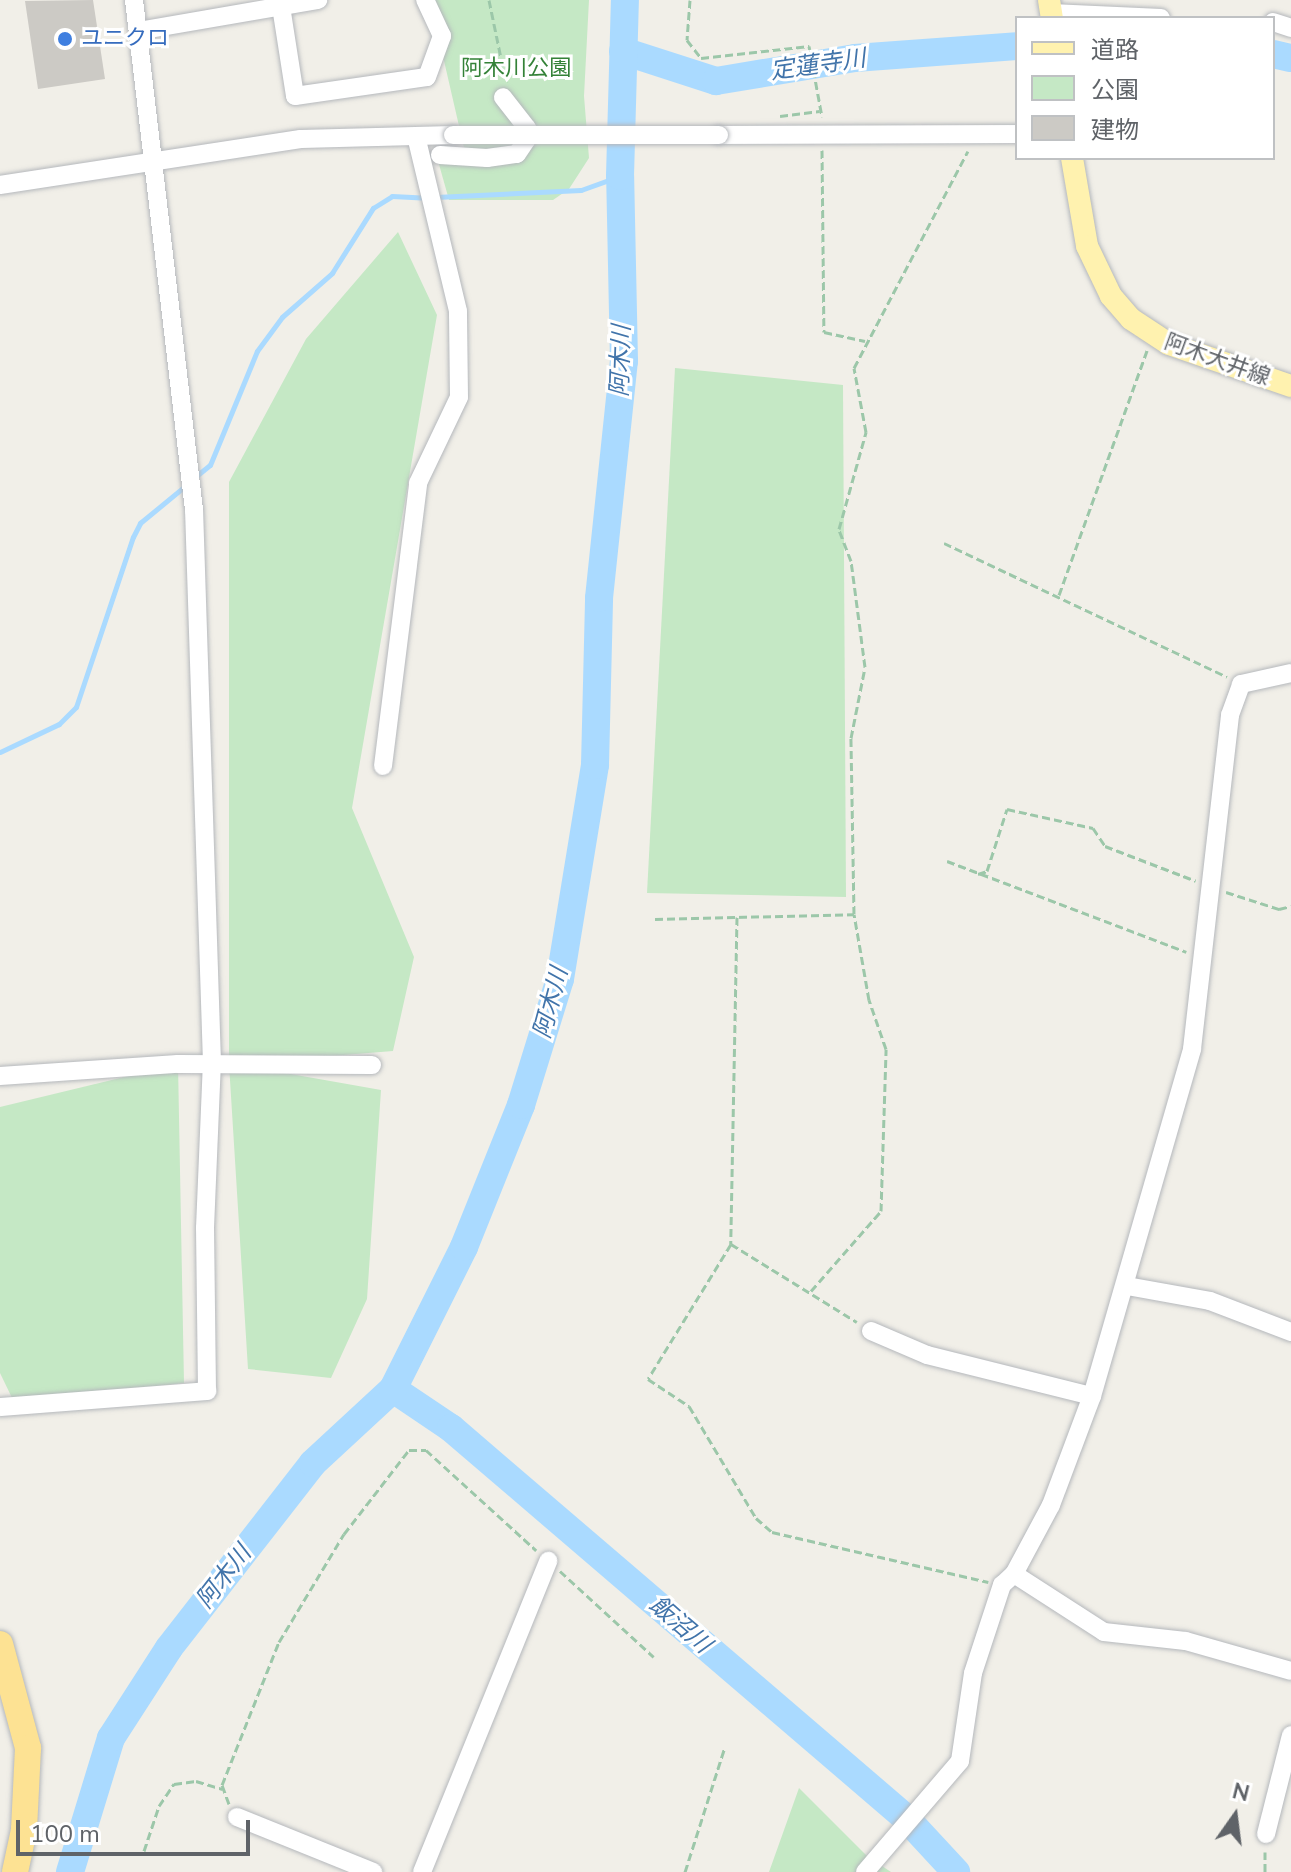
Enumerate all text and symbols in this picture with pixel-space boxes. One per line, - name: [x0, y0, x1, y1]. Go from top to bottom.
- legend: [1015, 16, 1275, 160]
- place label: ユニクロ: [81, 26, 169, 52]
- marker: ユニクロ: [56, 30, 74, 48]
- text: 道路: [1091, 34, 1139, 66]
- water label: 定蓮寺川: [768, 44, 868, 86]
- park label: 阿木川公園: [461, 56, 571, 82]
- text: 公園: [1091, 74, 1139, 106]
- text: 建物: [1091, 114, 1139, 146]
- water label: 阿木川: [605, 325, 637, 397]
- street label: 阿木大井線: [1161, 329, 1273, 391]
- water label: 阿木川: [528, 964, 574, 1042]
- water label: 阿木川: [190, 1540, 258, 1614]
- water label: 飯沼川: [643, 1591, 717, 1659]
- north arrow: [1195, 1776, 1275, 1856]
- text: N: [1229, 1776, 1252, 1809]
- scale bar: [20, 1804, 254, 1854]
- text: 100 m: [30, 1818, 100, 1850]

